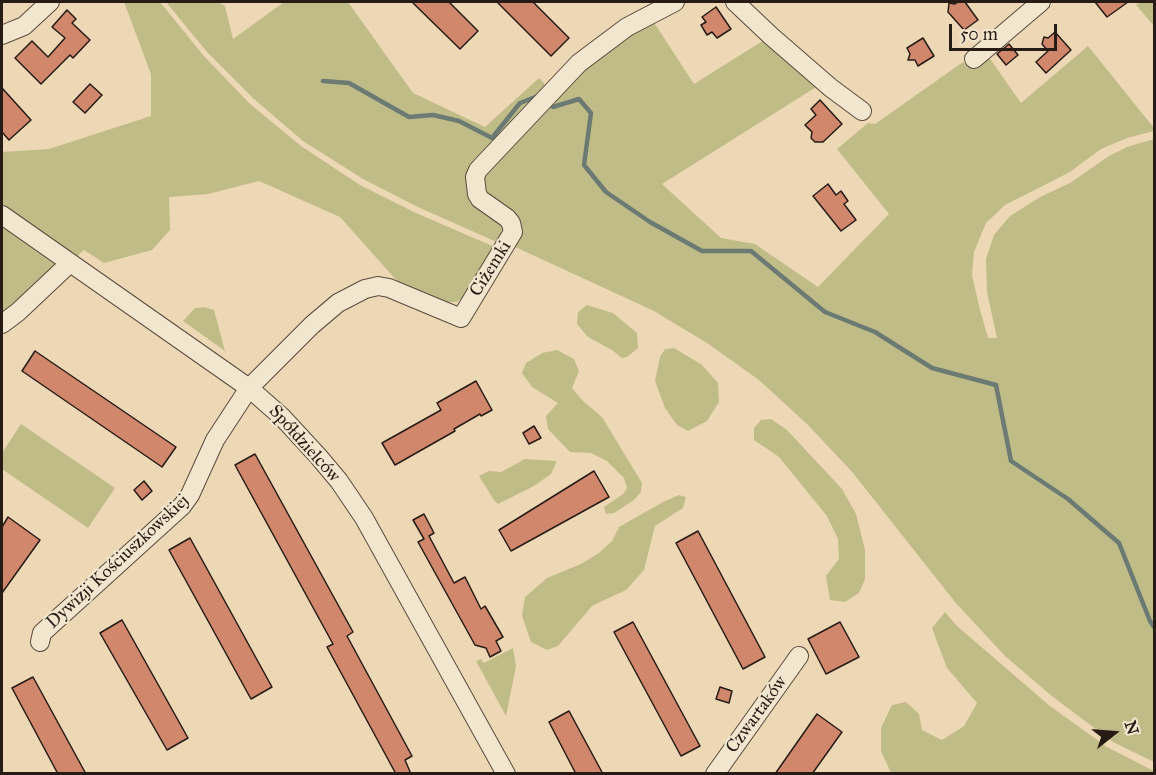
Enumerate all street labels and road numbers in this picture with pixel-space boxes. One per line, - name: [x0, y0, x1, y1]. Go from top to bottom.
- street label: Ciżemki: [466, 237, 516, 301]
- street label: Spółdzielców: [264, 401, 344, 487]
- street label: Dywizji Kościuszkowskiej: [42, 490, 194, 634]
- street label: Czwartaków: [722, 672, 792, 758]

